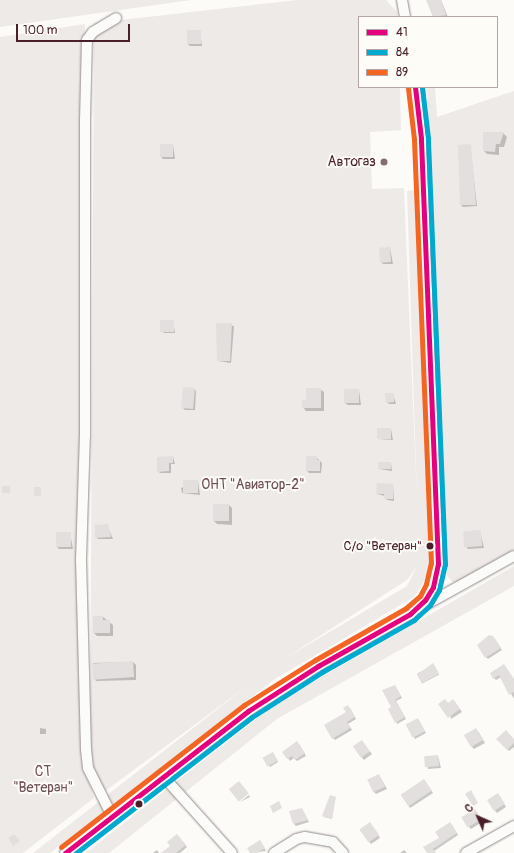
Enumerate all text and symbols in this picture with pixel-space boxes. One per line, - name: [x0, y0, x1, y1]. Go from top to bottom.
- scale bar: [18, 16, 132, 42]
- legend: [358, 16, 498, 88]
- text: 100 m: [23, 23, 57, 38]
- text: 41: [396, 25, 408, 40]
- text: 84: [396, 45, 409, 60]
- text: 89: [396, 65, 408, 80]
- place label: Автогаз: [327, 154, 376, 170]
- marker: Автогаз: [379, 157, 389, 167]
- park label: ОНТ "Авиатор-2": [201, 477, 305, 493]
- place label: С/о "Ветеран": [344, 538, 422, 554]
- marker: С/о "Ветеран": [425, 541, 435, 551]
- park label: СТ "Ветеран": [13, 764, 73, 796]
- north arrow: [458, 797, 498, 837]
- unlabelled marker: [134, 799, 144, 809]
- text: С: [462, 801, 476, 815]

